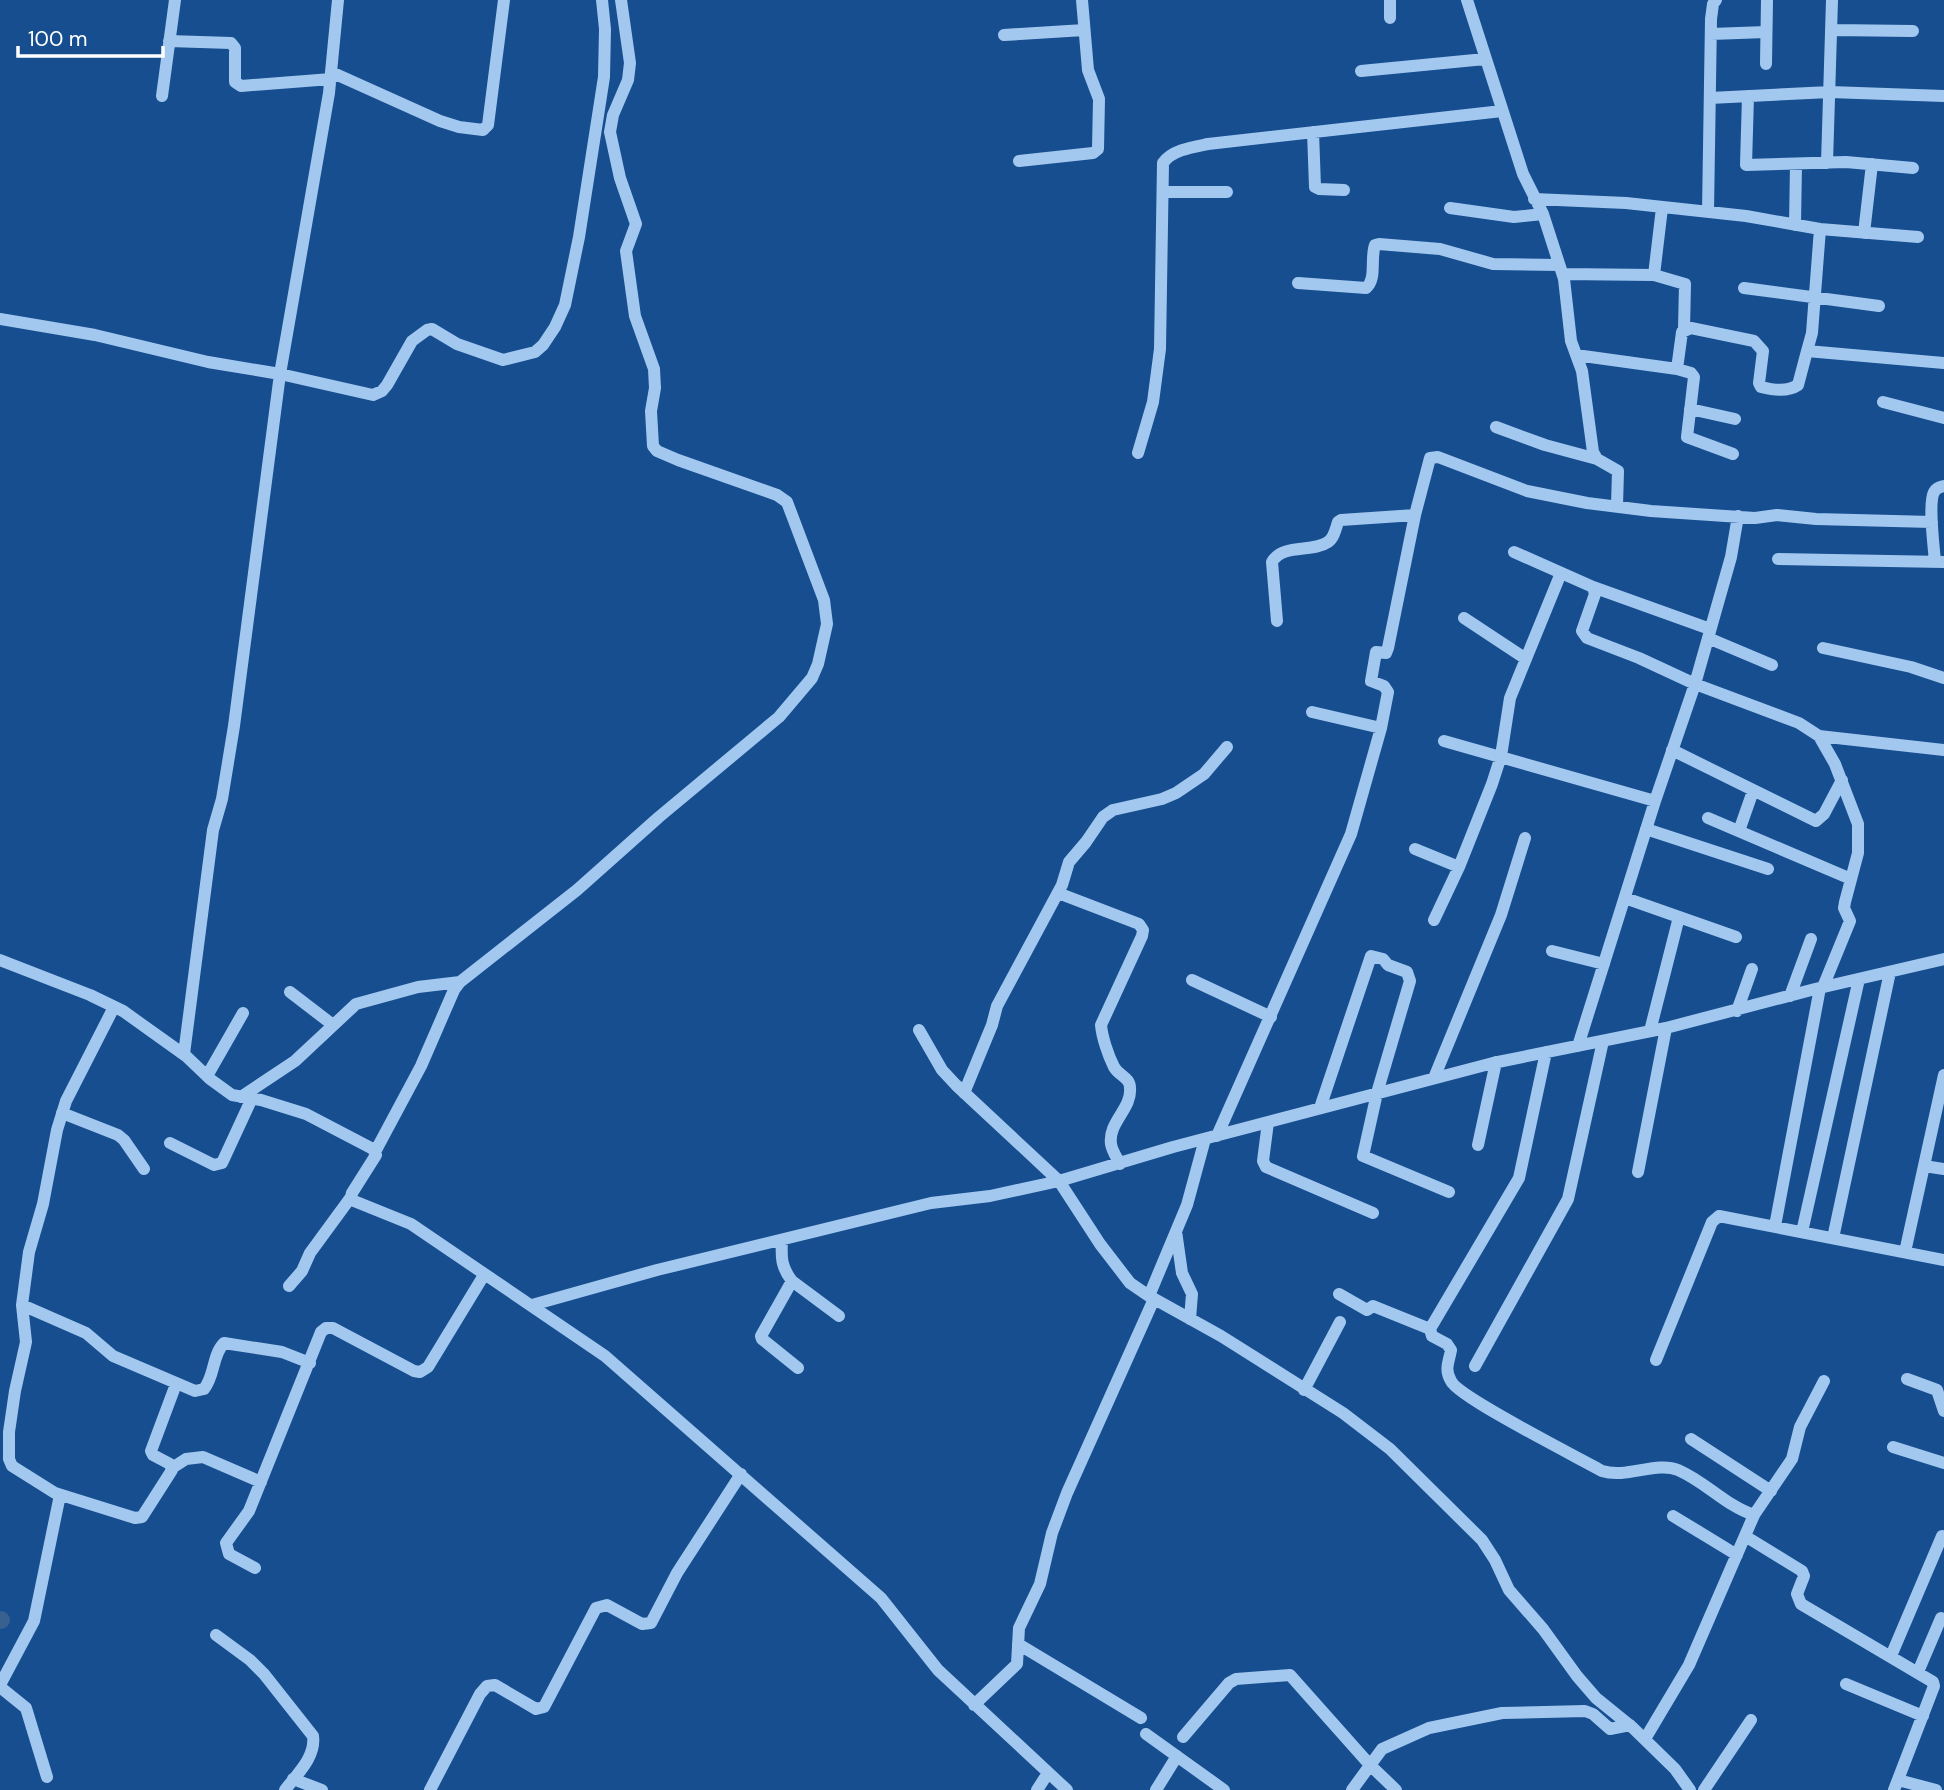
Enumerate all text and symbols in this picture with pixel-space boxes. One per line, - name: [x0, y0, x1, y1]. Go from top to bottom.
- scale bar: [18, 14, 163, 58]
- text: 100 m: [28, 25, 88, 53]

